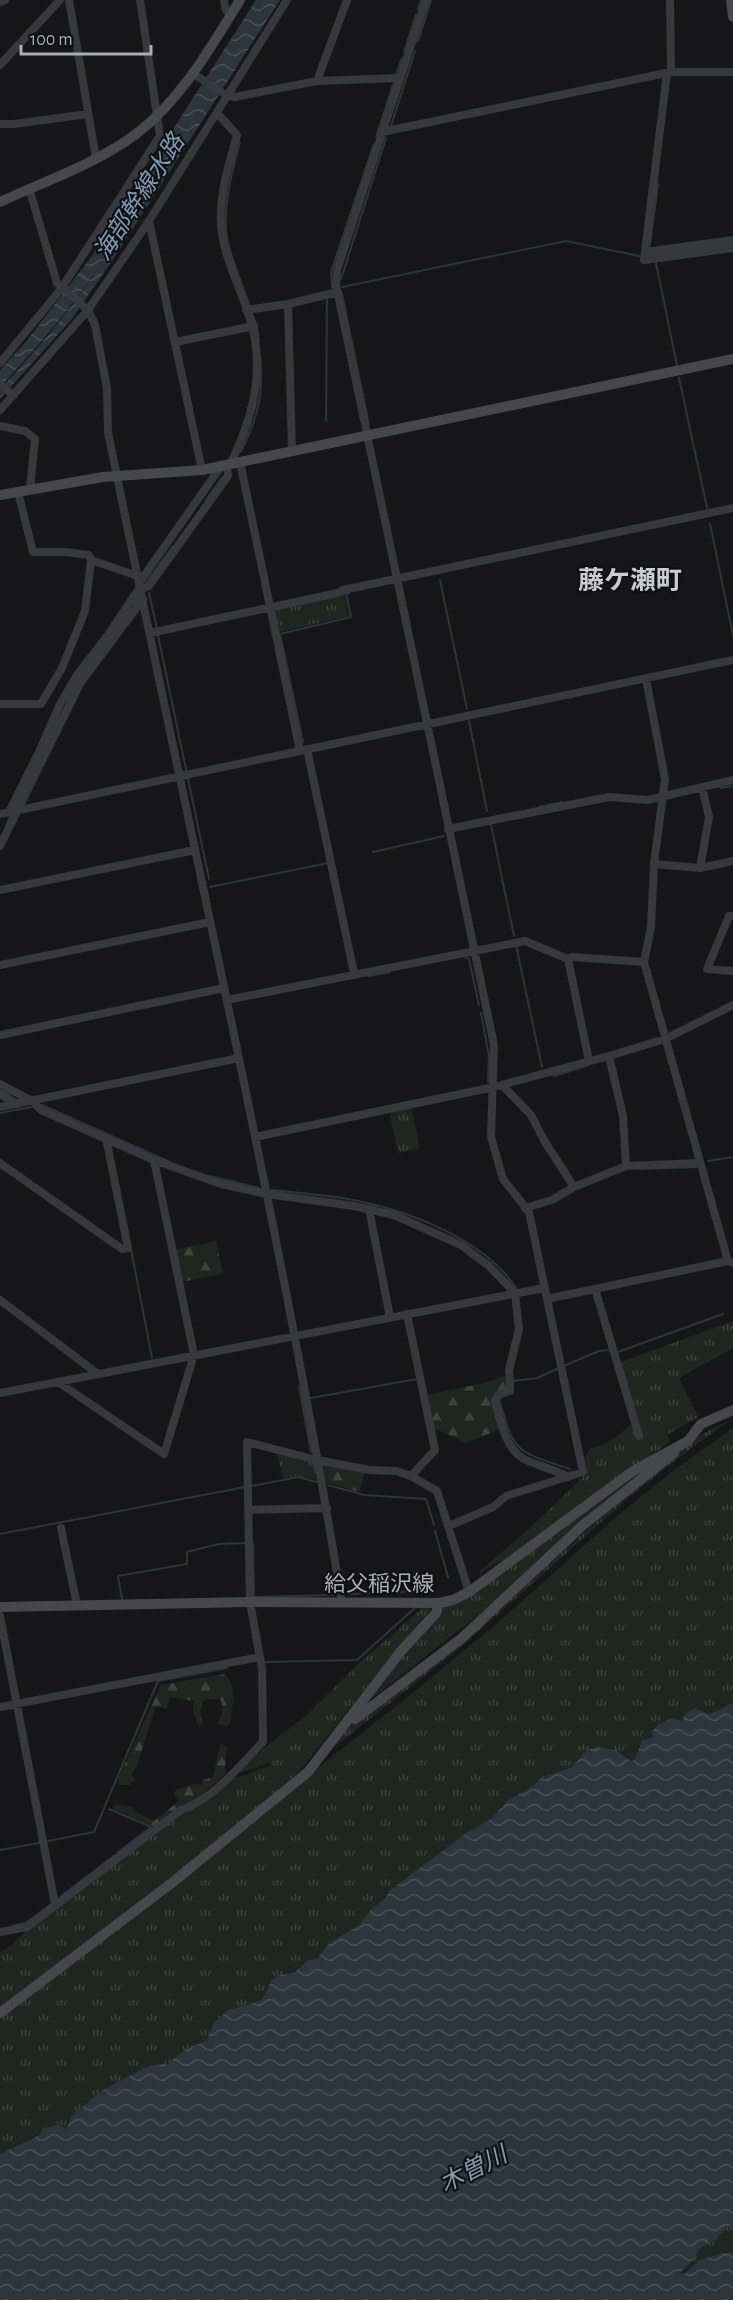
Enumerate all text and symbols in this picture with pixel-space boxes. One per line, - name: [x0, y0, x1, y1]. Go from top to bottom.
- scale bar: [21, 18, 152, 56]
- text: 100 m: [30, 31, 73, 49]
- water label: 海部幹線水路: [89, 128, 190, 264]
- district label: 藤ケ瀬町: [578, 566, 682, 594]
- street label: 給父稲沢線: [324, 1572, 434, 1595]
- water label: 木曽川: [435, 2140, 514, 2197]

